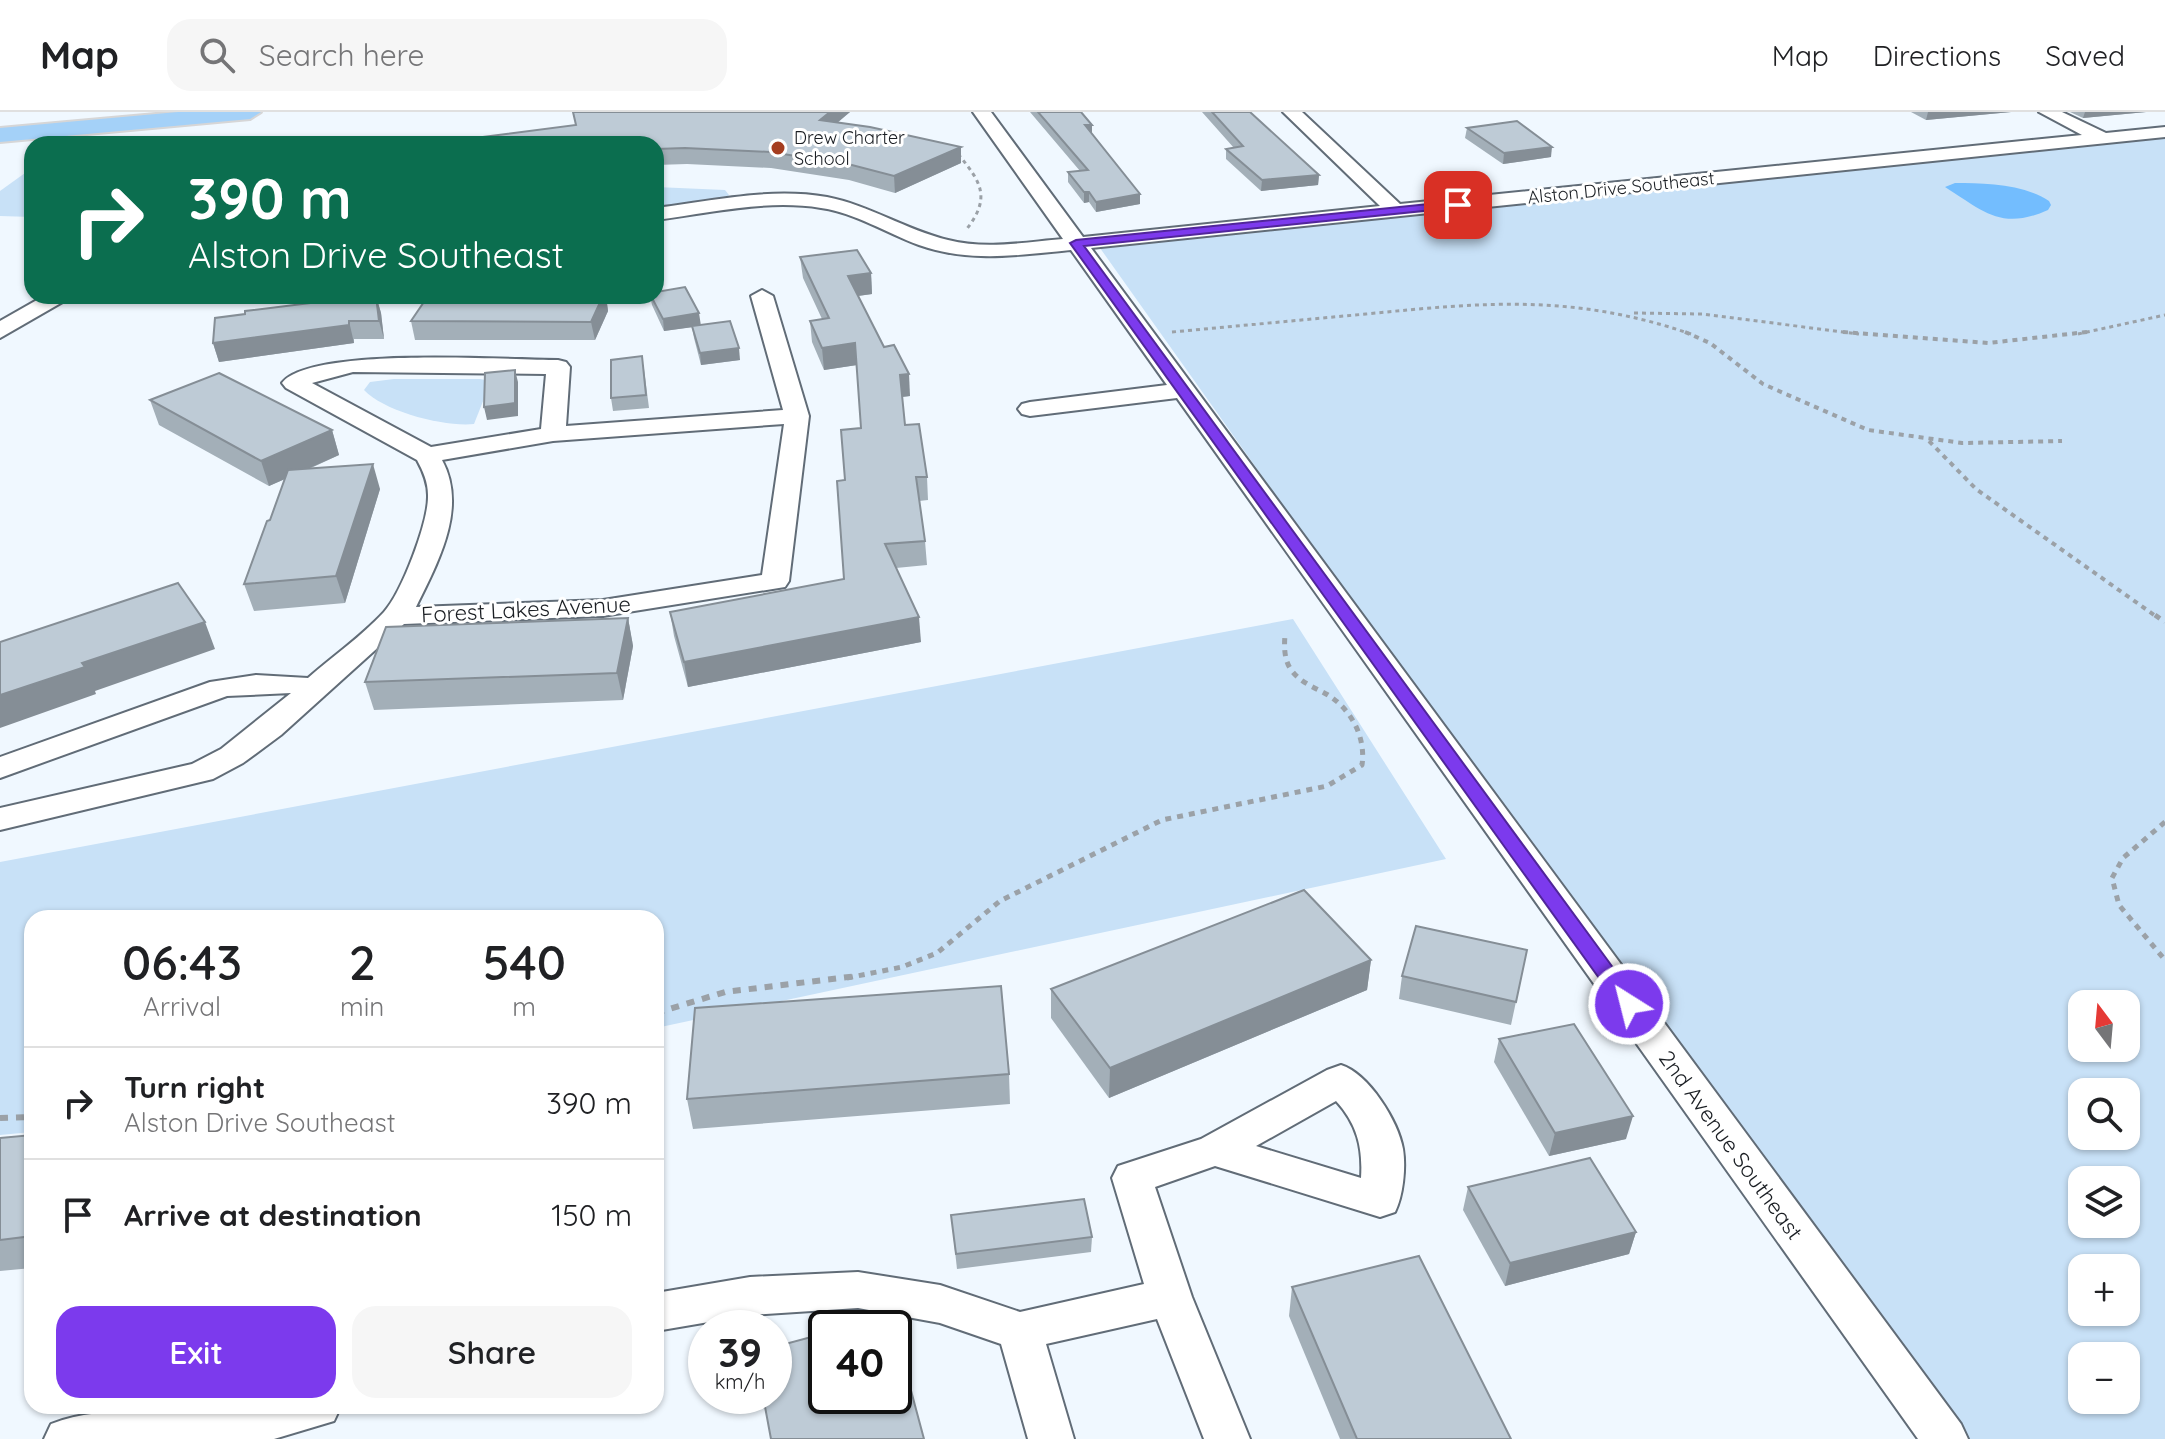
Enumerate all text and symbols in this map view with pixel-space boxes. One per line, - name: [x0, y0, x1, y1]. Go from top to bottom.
- search box: [167, 19, 727, 91]
- text: Map: [40, 31, 119, 79]
- icon: search: [195, 33, 239, 77]
- text: Search here: [259, 36, 424, 74]
- text: Map: [1772, 38, 1829, 73]
- text: Directions: [1873, 38, 2001, 73]
- text: Saved: [2045, 38, 2125, 73]
- place label: Drew Charter School: [794, 126, 905, 170]
- marker: Drew Charter School: [769, 139, 787, 157]
- text: 390 m: [188, 163, 352, 233]
- street label: Alston Drive Southeast: [1526, 166, 1716, 209]
- icon: right: [56, 168, 160, 272]
- pin: [1424, 171, 1492, 239]
- icon: arrive: [1436, 183, 1480, 227]
- text: Alston Drive Southeast: [188, 232, 564, 277]
- street label: Forest Lakes Avenue: [420, 590, 632, 628]
- text: 06:43: [122, 932, 242, 992]
- text: 2: [349, 932, 376, 992]
- text: 540: [482, 932, 566, 992]
- position arrow: [1587, 962, 1671, 1046]
- text: Arrival: [143, 990, 221, 1023]
- text: min: [340, 990, 384, 1023]
- text: m: [512, 990, 536, 1023]
- north arrow: [2068, 990, 2140, 1062]
- map controls: [2068, 990, 2140, 1414]
- street label: 2nd Avenue Southeast: [1653, 1045, 1809, 1245]
- text: Turn right: [124, 1068, 265, 1106]
- button: search: [2068, 1078, 2140, 1150]
- icon: right: [56, 1081, 100, 1125]
- text: 390 m: [546, 1084, 632, 1122]
- text: Alston Drive Southeast: [124, 1106, 395, 1139]
- button: layers: [2068, 1166, 2140, 1238]
- icon: arrive: [56, 1193, 100, 1237]
- text: Arrive at destination: [124, 1196, 422, 1234]
- text: 150 m: [551, 1196, 632, 1234]
- button: +: [2068, 1254, 2140, 1326]
- button: Exit: [56, 1306, 336, 1398]
- button: Share: [352, 1306, 632, 1398]
- speed limit sign: 40: [808, 1310, 912, 1414]
- text: 39: [718, 1327, 762, 1377]
- button: −: [2068, 1342, 2140, 1414]
- text: km/h: [715, 1369, 765, 1394]

